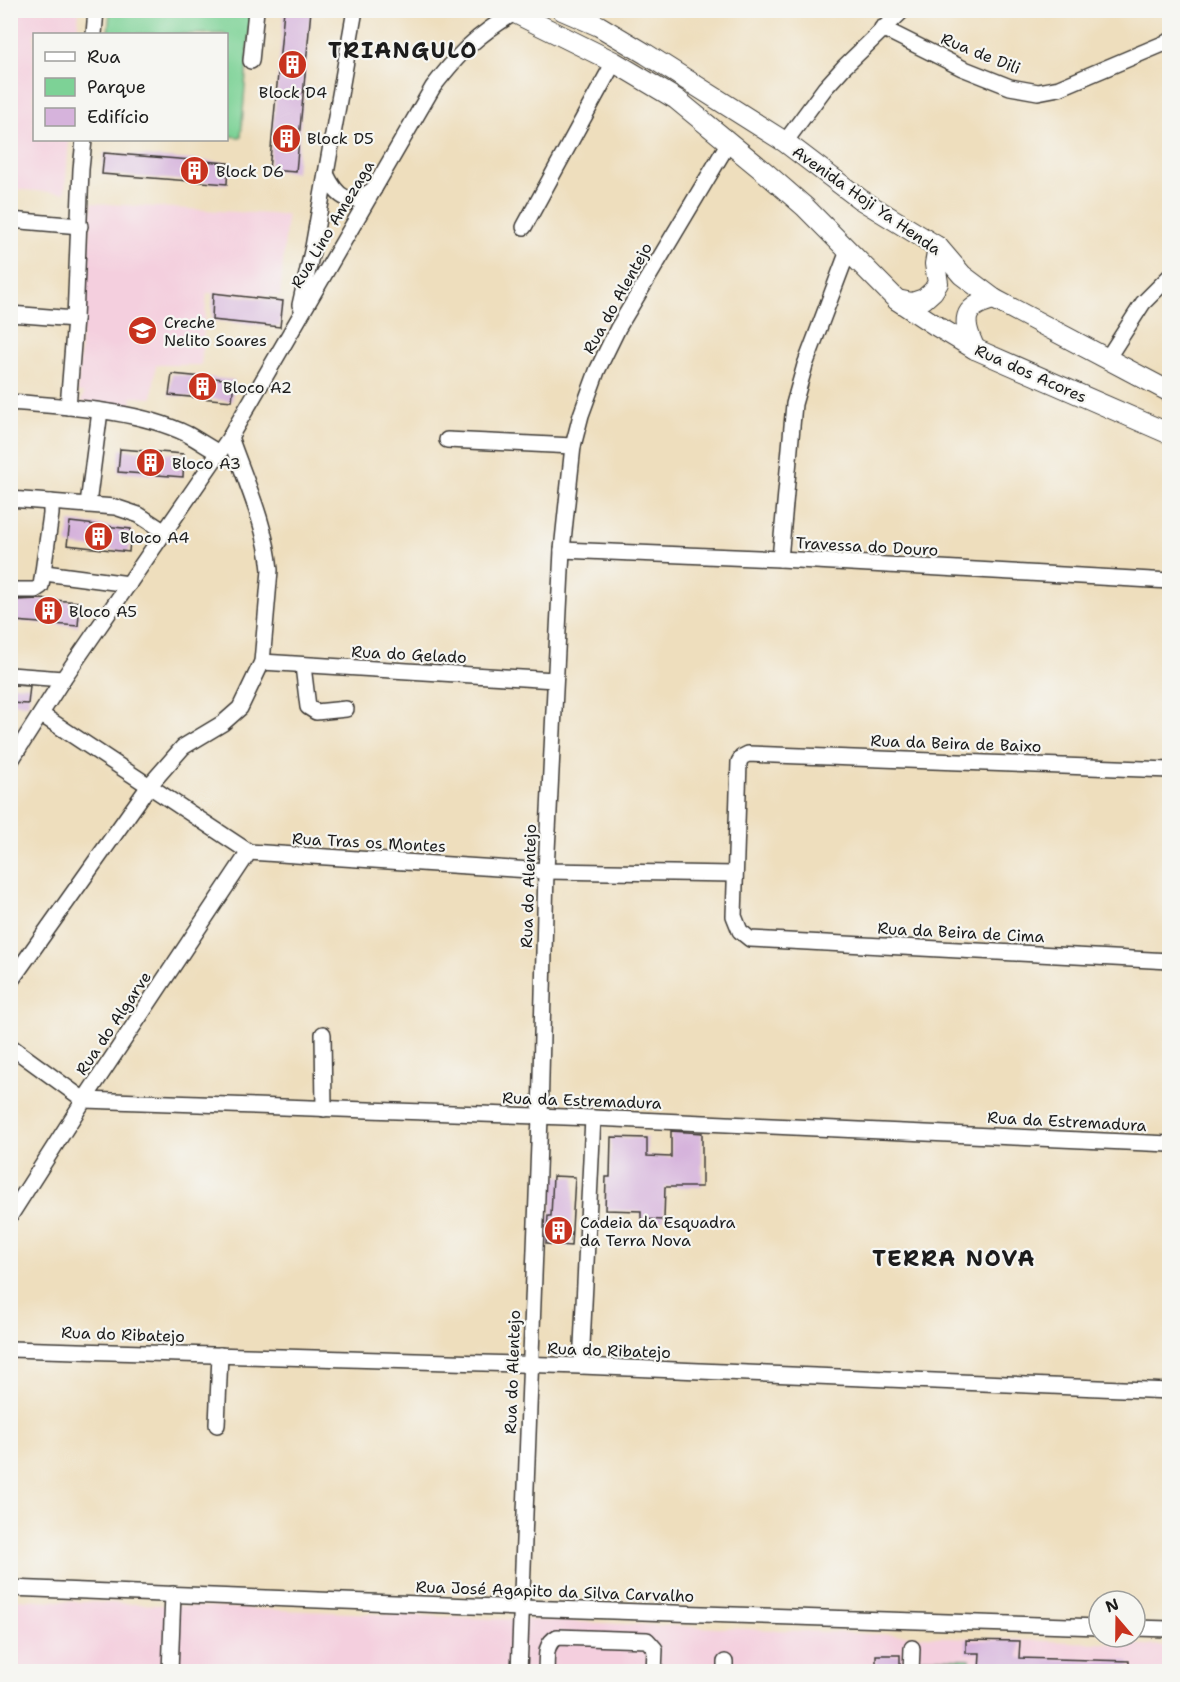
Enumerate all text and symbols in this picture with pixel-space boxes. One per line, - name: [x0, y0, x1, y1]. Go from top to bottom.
- street label: Rua de Dili: [938, 28, 1024, 79]
- legend: [33, 33, 228, 141]
- district label: TRIANGULO: [328, 36, 478, 65]
- text: Rua: [87, 45, 120, 69]
- building icon: Block D4: [277, 48, 309, 80]
- text: Parque: [87, 75, 146, 99]
- place label: Block D4: [259, 82, 327, 103]
- text: Edifício: [87, 105, 149, 129]
- building icon: Block D5: [270, 122, 302, 154]
- place label: Block D5: [307, 128, 374, 149]
- street label: Avenida Hoji Ya Henda: [788, 141, 945, 260]
- building icon: Block D6: [179, 155, 211, 187]
- street label: Rua Lino Amezaga: [286, 157, 379, 292]
- place label: Block D6: [216, 161, 284, 182]
- street label: Rua do Alentejo: [578, 239, 657, 358]
- place label: Creche Nelito Soares: [164, 312, 267, 351]
- school or university icon: Creche Nelito Soares: [127, 315, 159, 347]
- street label: Rua dos Acores: [972, 339, 1090, 408]
- building icon: Bloco A2: [186, 371, 218, 403]
- place label: Bloco A2: [223, 377, 292, 398]
- building icon: Bloco A3: [135, 447, 167, 479]
- place label: Bloco A3: [172, 453, 241, 474]
- building icon: Bloco A4: [83, 521, 115, 553]
- place label: Bloco A4: [120, 527, 189, 548]
- street label: Travessa do Douro: [795, 532, 939, 561]
- building icon: Bloco A5: [32, 595, 64, 627]
- place label: Bloco A5: [69, 601, 137, 622]
- street label: Rua do Gelado: [351, 641, 467, 668]
- street label: Rua da Beira de Baixo: [870, 730, 1042, 757]
- street label: Rua do Alentejo: [516, 824, 541, 948]
- street label: Rua Tras os Montes: [291, 828, 447, 857]
- street label: Rua da Beira de Cima: [877, 918, 1045, 947]
- street label: Rua do Algarve: [71, 967, 156, 1079]
- street label: Rua da Estremadura: [502, 1087, 662, 1114]
- street label: Rua da Estremadura: [987, 1107, 1147, 1136]
- place label: Cadeia da Esquadra da Terra Nova: [580, 1212, 736, 1251]
- building icon: Cadeia da Esquadra da Terra Nova: [543, 1215, 575, 1247]
- district label: TERRA NOVA: [872, 1244, 1036, 1273]
- street label: Rua do Alentejo: [500, 1310, 525, 1434]
- street label: Rua do Ribatejo: [61, 1322, 185, 1347]
- street label: Rua do Ribatejo: [547, 1338, 671, 1363]
- street label: Rua José Agapito da Silva Carvalho: [415, 1576, 695, 1607]
- north arrow: [1087, 1589, 1147, 1649]
- text: N: [1102, 1593, 1122, 1617]

